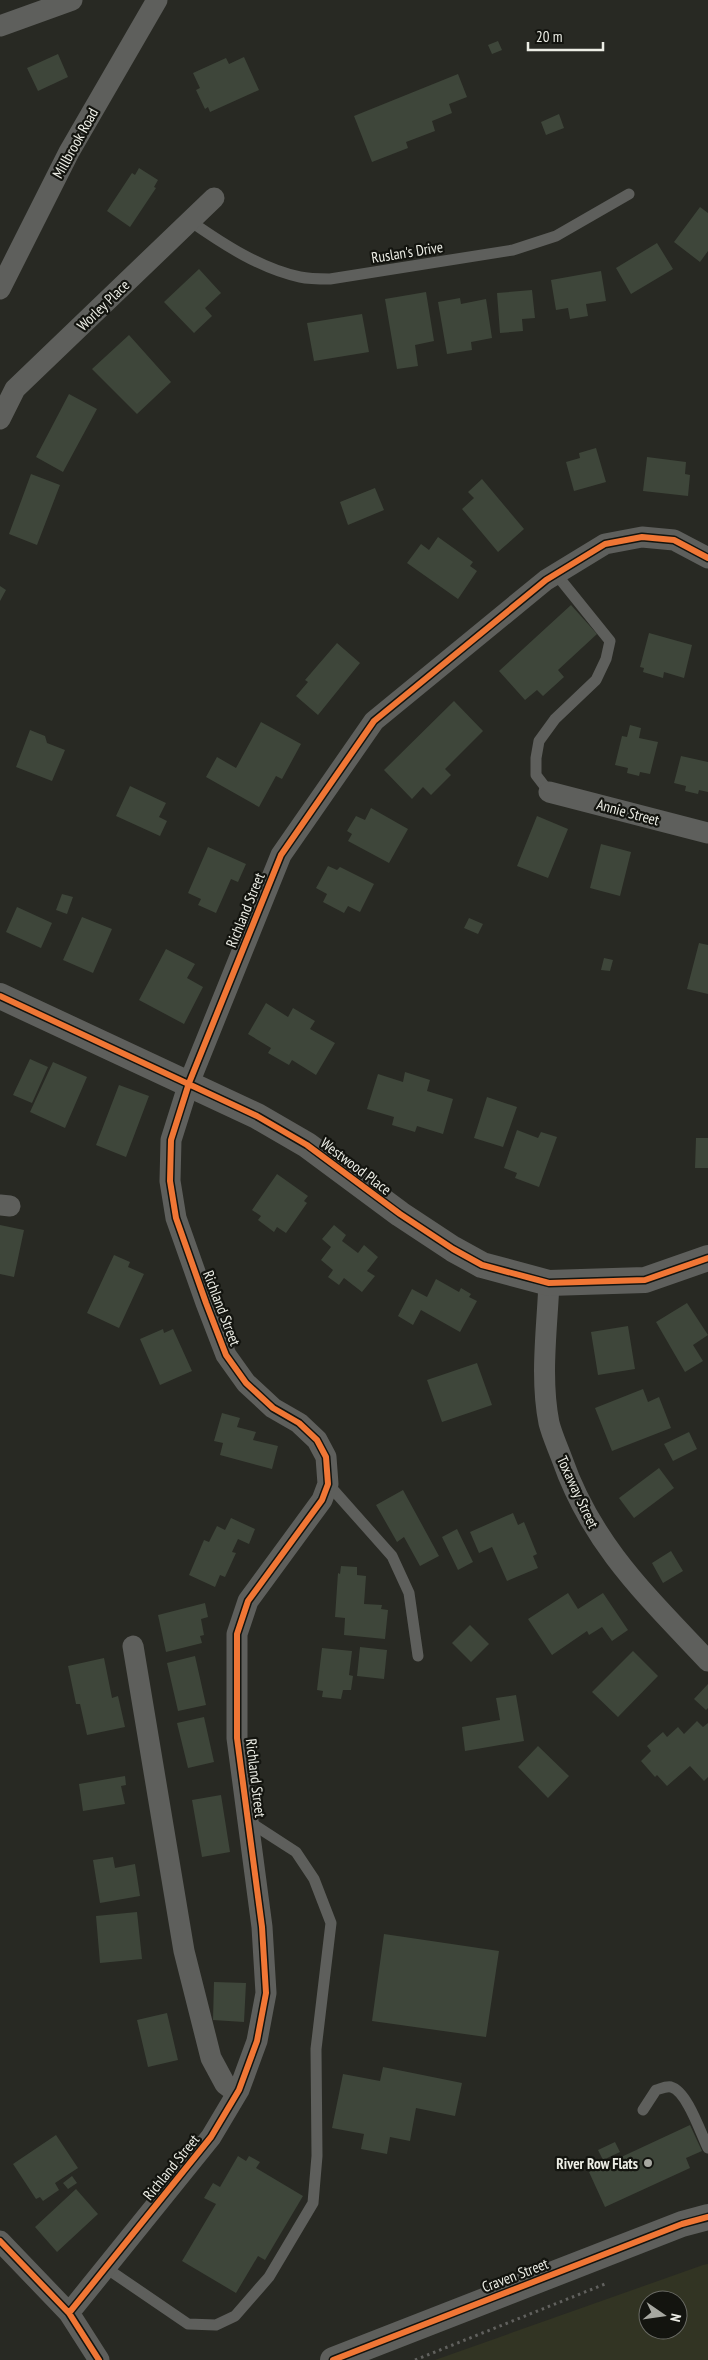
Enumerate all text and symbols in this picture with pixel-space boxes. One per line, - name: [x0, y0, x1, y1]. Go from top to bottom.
- scale bar: [528, 20, 603, 52]
- text: 20 m: [536, 27, 562, 46]
- street label: Millbrook Road: [48, 104, 102, 182]
- street label: Ruslan's Drive: [370, 237, 444, 267]
- street label: Worley Place: [73, 275, 133, 335]
- street label: Annie Street: [595, 795, 661, 829]
- street label: Richland Street: [221, 870, 269, 950]
- street label: Westwood Place: [317, 1133, 395, 1199]
- street label: Richland Street: [199, 1268, 245, 1348]
- street label: Toxaway Street: [553, 1453, 603, 1531]
- street label: Richland Street: [242, 1738, 270, 1818]
- street label: Richland Street: [139, 2130, 203, 2204]
- place label: River Row Flats: [556, 2154, 638, 2173]
- marker: River Row Flats: [642, 2157, 654, 2169]
- street label: Craven Street: [479, 2254, 551, 2296]
- north arrow: [638, 2290, 688, 2340]
- text: N: [666, 2312, 685, 2324]

